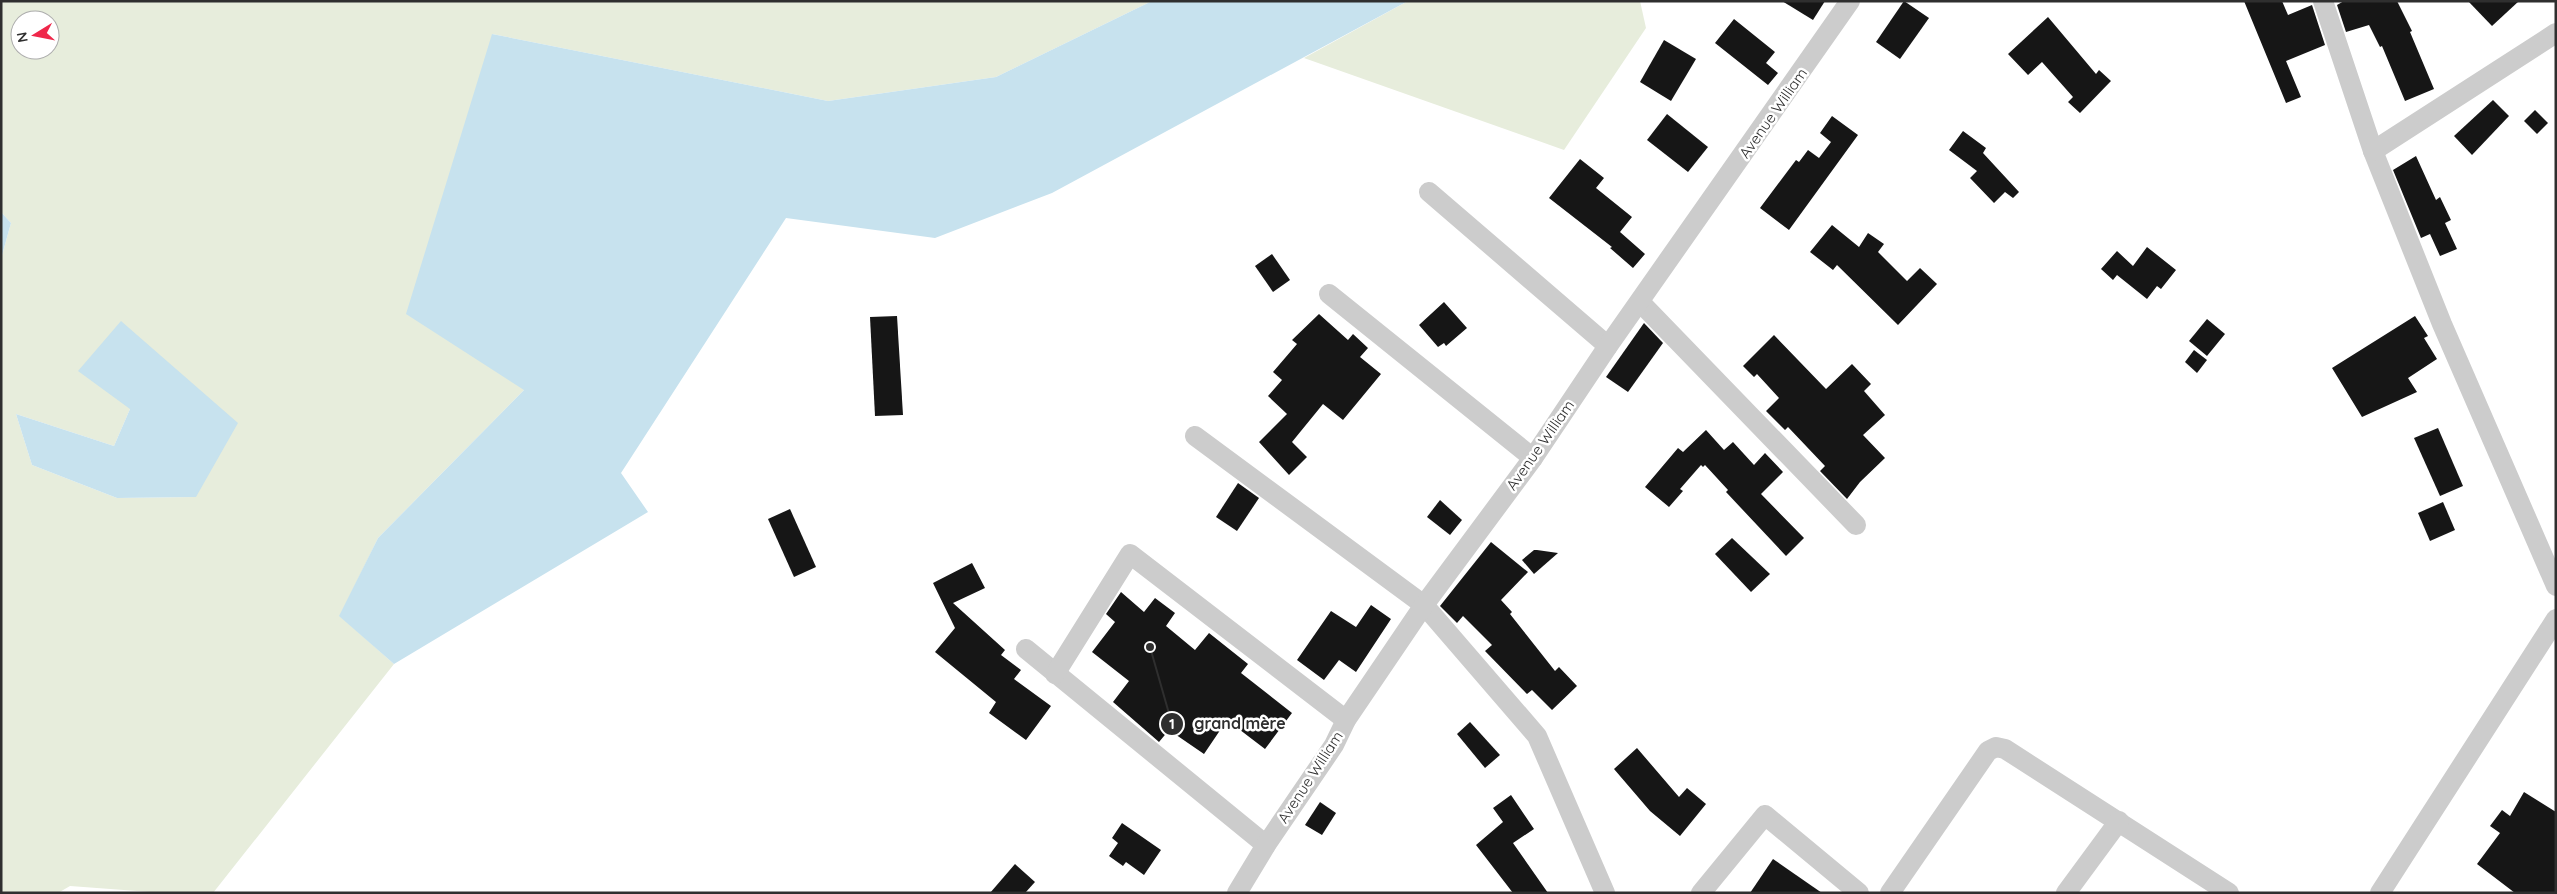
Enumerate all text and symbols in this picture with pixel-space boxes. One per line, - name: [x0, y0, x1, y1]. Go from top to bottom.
- north arrow: [10, 10, 60, 60]
- text: N: [12, 31, 32, 44]
- street label: Avenue William: [1735, 64, 1811, 162]
- street label: Avenue William: [1502, 396, 1578, 494]
- callout: grand mère: [1160, 708, 1296, 739]
- text: grand mère: [1194, 713, 1286, 733]
- text: 1: [1169, 714, 1175, 733]
- street label: Avenue William: [1273, 727, 1347, 827]

